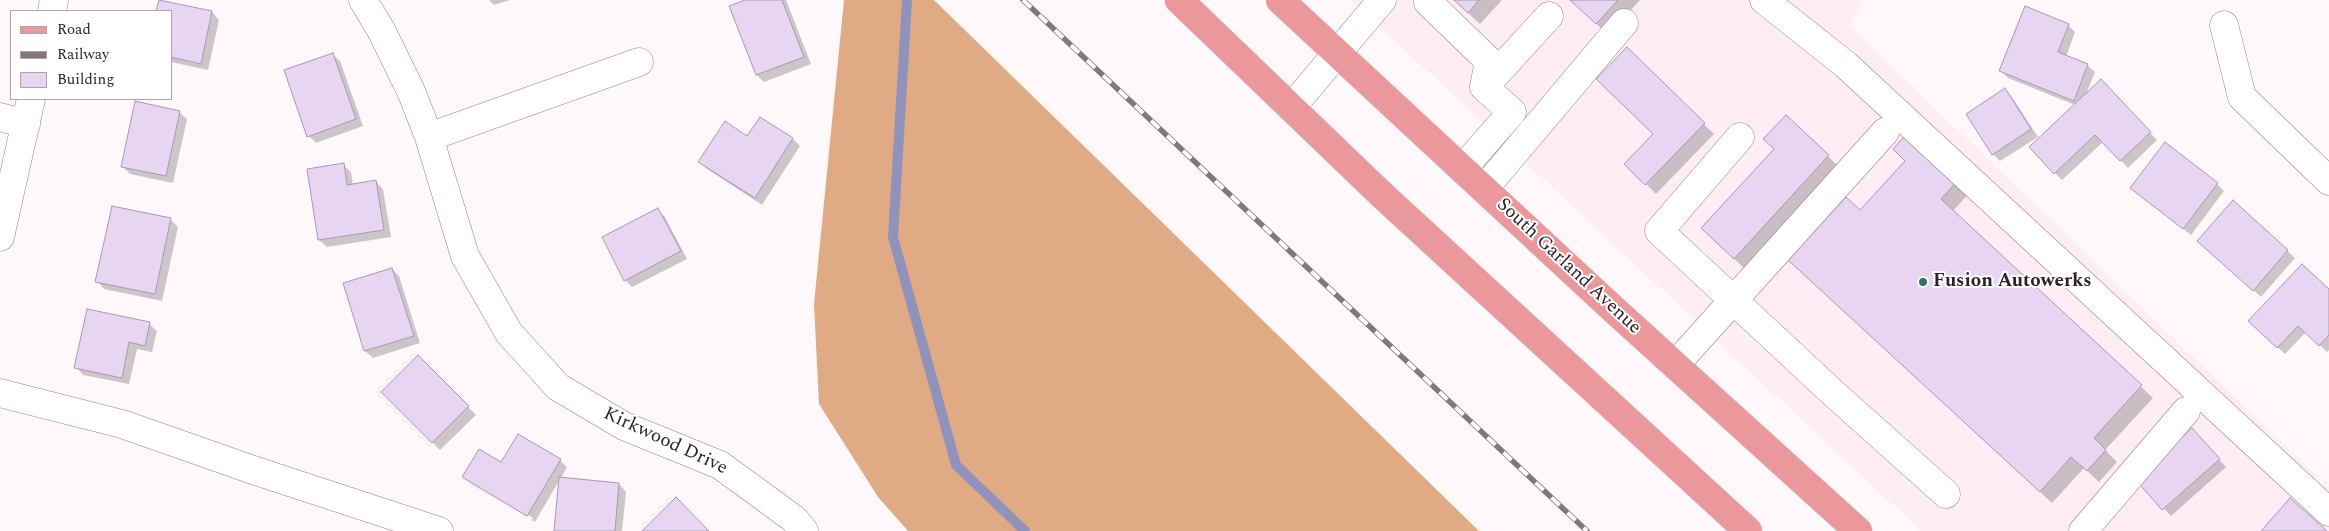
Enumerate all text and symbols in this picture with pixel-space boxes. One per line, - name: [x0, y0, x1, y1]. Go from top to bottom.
- legend: [10, 10, 172, 100]
- text: Road: [57, 18, 91, 41]
- text: Railway: [57, 43, 109, 66]
- text: Building: [57, 68, 114, 91]
- street label: South Garland Avenue: [1491, 194, 1645, 340]
- place label: Fusion Autowerks: [1933, 271, 2091, 293]
- marker: Fusion Autowerks: [1917, 276, 1929, 288]
- street label: Kirkwood Drive: [599, 403, 731, 481]

